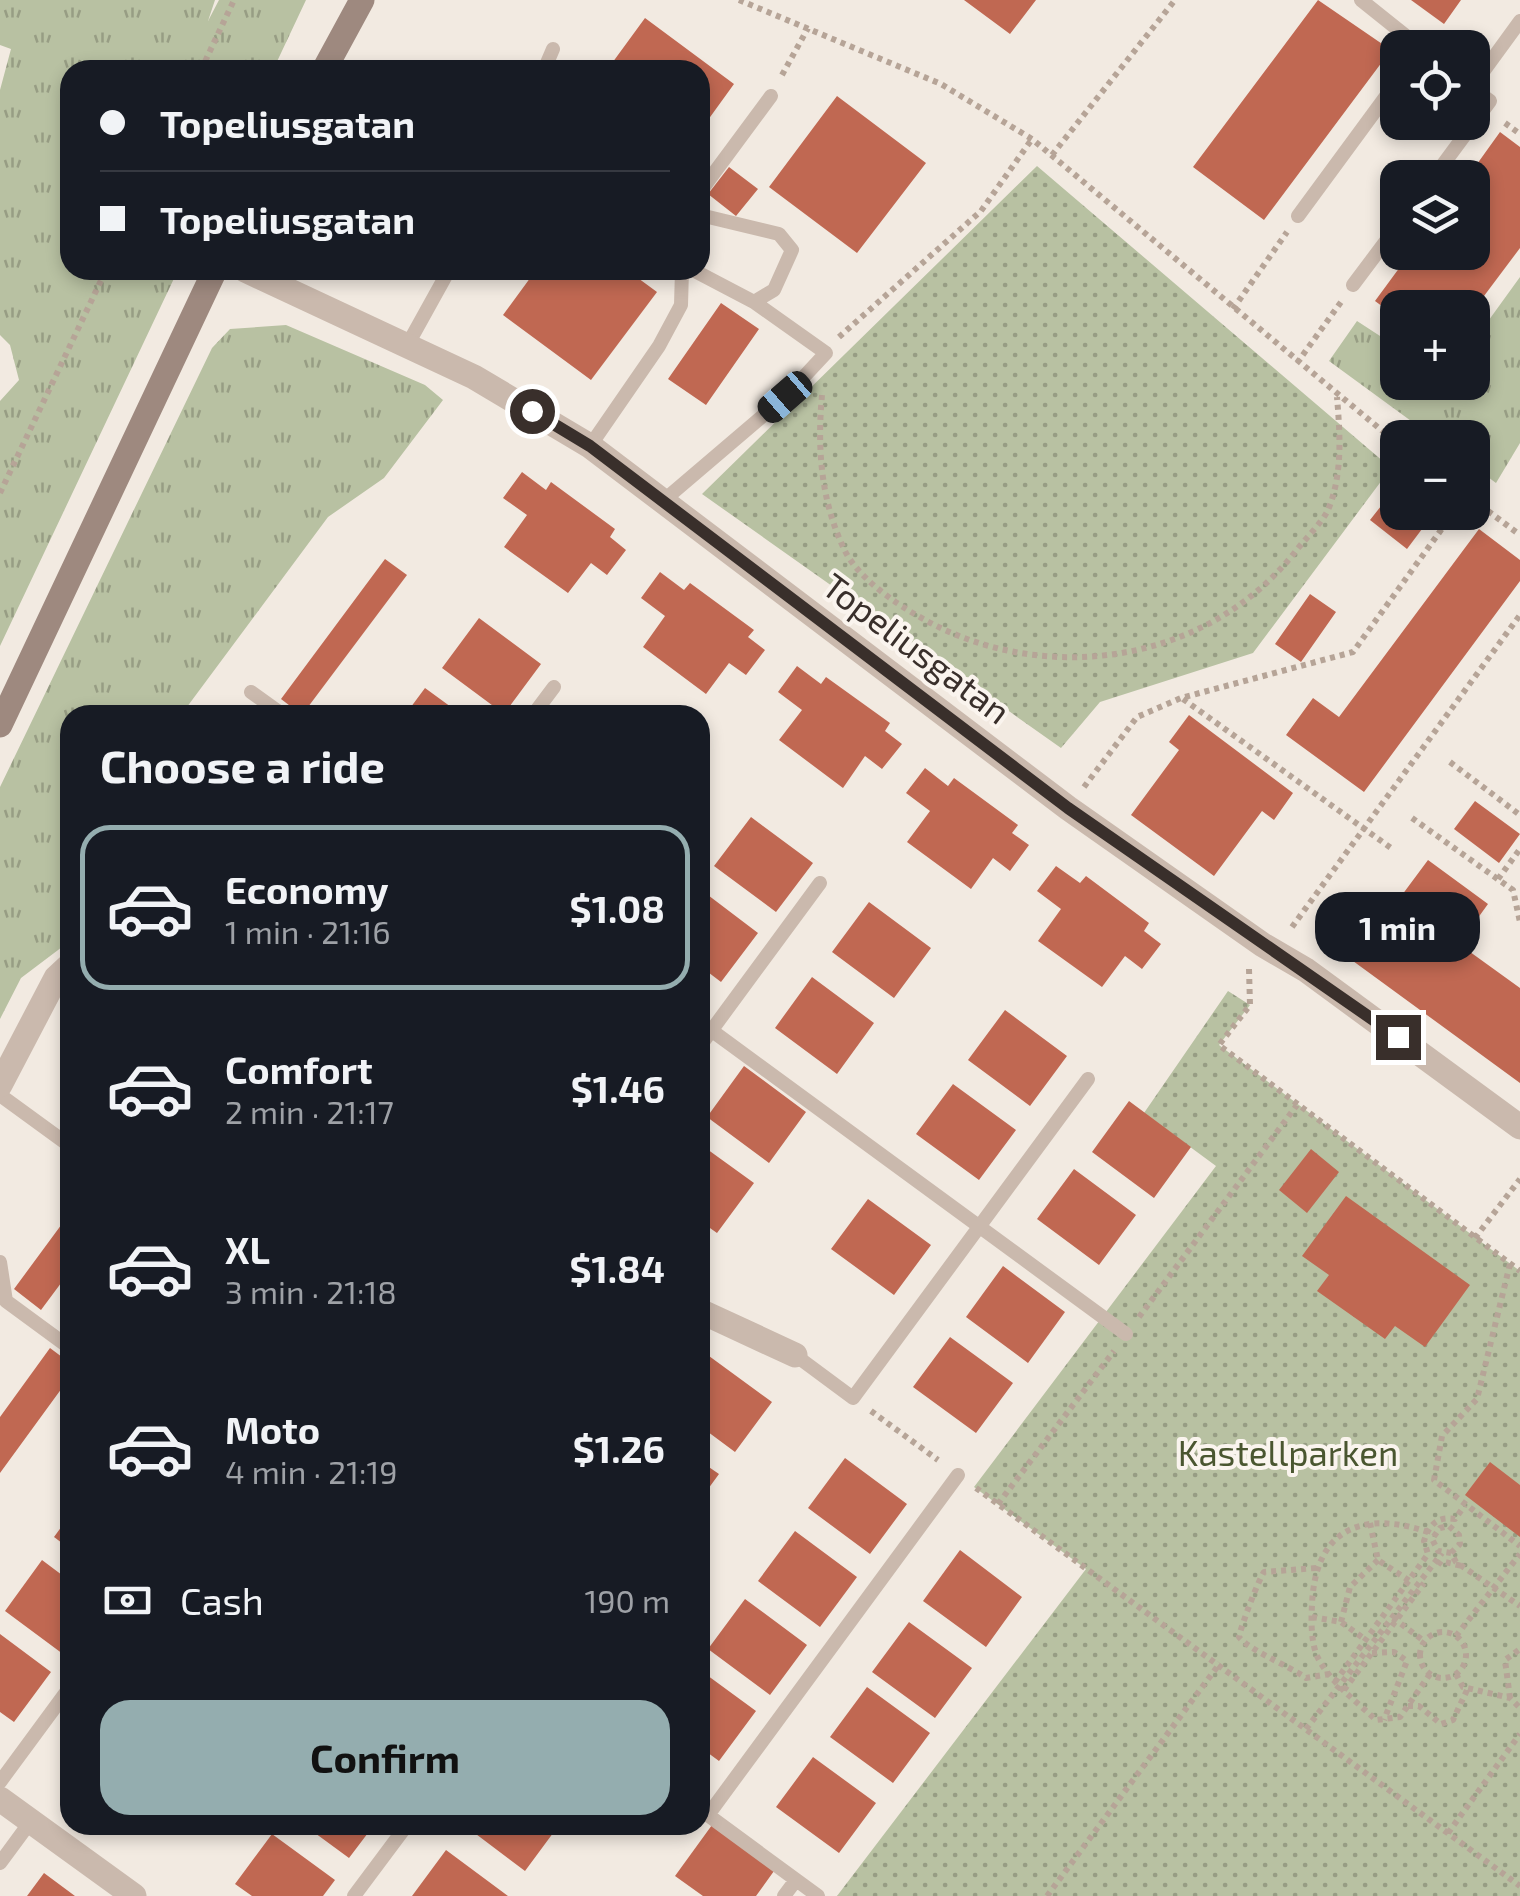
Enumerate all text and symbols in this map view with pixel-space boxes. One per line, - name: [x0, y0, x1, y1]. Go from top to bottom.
- map controls: [1380, 30, 1490, 530]
- button: locate: [1380, 30, 1490, 140]
- text: Topeliusgatan: [160, 100, 415, 146]
- button: layers: [1380, 160, 1490, 270]
- text: Topeliusgatan: [160, 196, 415, 242]
- button: +: [1380, 290, 1490, 400]
- car: [753, 366, 817, 428]
- route start: [510, 389, 555, 434]
- button: −: [1380, 420, 1490, 530]
- street label: Topeliusgatan: [815, 563, 1019, 731]
- text: Choose a ride: [100, 738, 385, 792]
- icon: car: [105, 863, 195, 953]
- text: Economy: [225, 866, 389, 912]
- text: $1.08: [570, 885, 665, 931]
- callout: 1 min: [1316, 892, 1480, 962]
- text: 1 min: [1359, 908, 1436, 946]
- text: 1 min · 21:16: [225, 912, 391, 950]
- route end: [1376, 1015, 1421, 1060]
- icon: car: [105, 1043, 195, 1133]
- text: Comfort: [225, 1046, 373, 1092]
- text: $1.46: [571, 1065, 665, 1111]
- text: 2 min · 21:17: [225, 1092, 394, 1130]
- icon: car: [105, 1223, 195, 1313]
- text: XL: [225, 1226, 270, 1272]
- text: $1.84: [569, 1245, 665, 1291]
- text: 3 min · 21:18: [225, 1272, 397, 1310]
- icon: car: [105, 1403, 195, 1493]
- text: Moto: [225, 1406, 320, 1452]
- text: $1.26: [573, 1425, 665, 1471]
- park label: Kastellparken: [1178, 1431, 1398, 1473]
- text: 4 min · 21:19: [225, 1452, 398, 1490]
- icon: cash: [100, 1573, 155, 1628]
- text: Cash: [180, 1577, 264, 1623]
- text: 190 m: [584, 1581, 670, 1619]
- button: Confirm: [100, 1700, 670, 1815]

